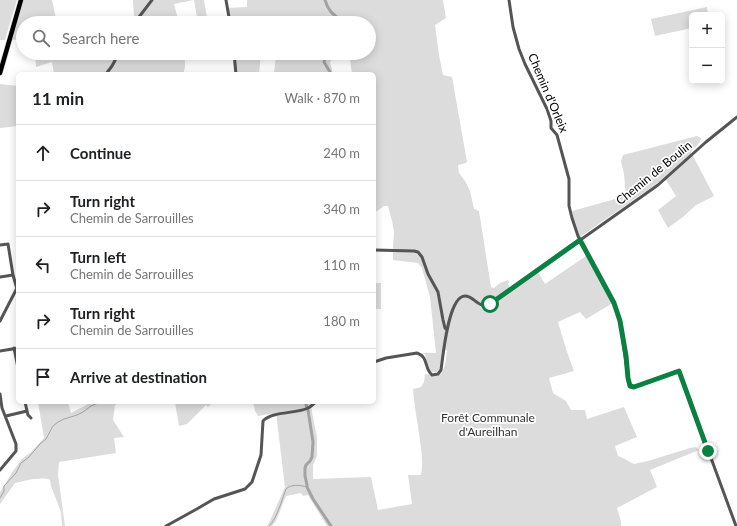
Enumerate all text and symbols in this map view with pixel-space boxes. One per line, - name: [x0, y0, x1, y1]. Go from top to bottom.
- map controls: [689, 12, 725, 84]
- button: +: [689, 12, 725, 48]
- search box: [16, 16, 376, 60]
- icon: search: [30, 27, 52, 49]
- text: Search here: [62, 29, 139, 47]
- button: −: [689, 48, 725, 84]
- street label: Chemin d'Orleix: [525, 51, 572, 135]
- text: 11 min: [32, 88, 84, 109]
- text: Walk · 870 m: [284, 90, 360, 106]
- street label: Chemin de Boulin: [613, 137, 695, 208]
- icon: ahead: [32, 142, 54, 164]
- text: Continue: [70, 144, 131, 162]
- text: 240 m: [323, 145, 360, 161]
- text: Turn right: [70, 192, 135, 210]
- icon: right: [32, 198, 54, 220]
- text: 340 m: [323, 201, 360, 217]
- text: Chemin de Sarrouilles: [70, 210, 194, 226]
- text: Turn left: [70, 248, 126, 266]
- icon: left: [32, 254, 54, 276]
- text: 110 m: [323, 257, 360, 273]
- text: Chemin de Sarrouilles: [70, 266, 194, 282]
- route start: [481, 295, 499, 313]
- text: Turn right: [70, 304, 135, 322]
- icon: right: [32, 310, 54, 332]
- text: 180 m: [323, 313, 360, 329]
- text: Chemin de Sarrouilles: [70, 322, 194, 338]
- icon: arrive: [32, 366, 54, 388]
- text: Arrive at destination: [70, 368, 207, 386]
- park label: Forêt Communale d'Aureilhan: [441, 410, 535, 439]
- route end: [699, 442, 717, 460]

